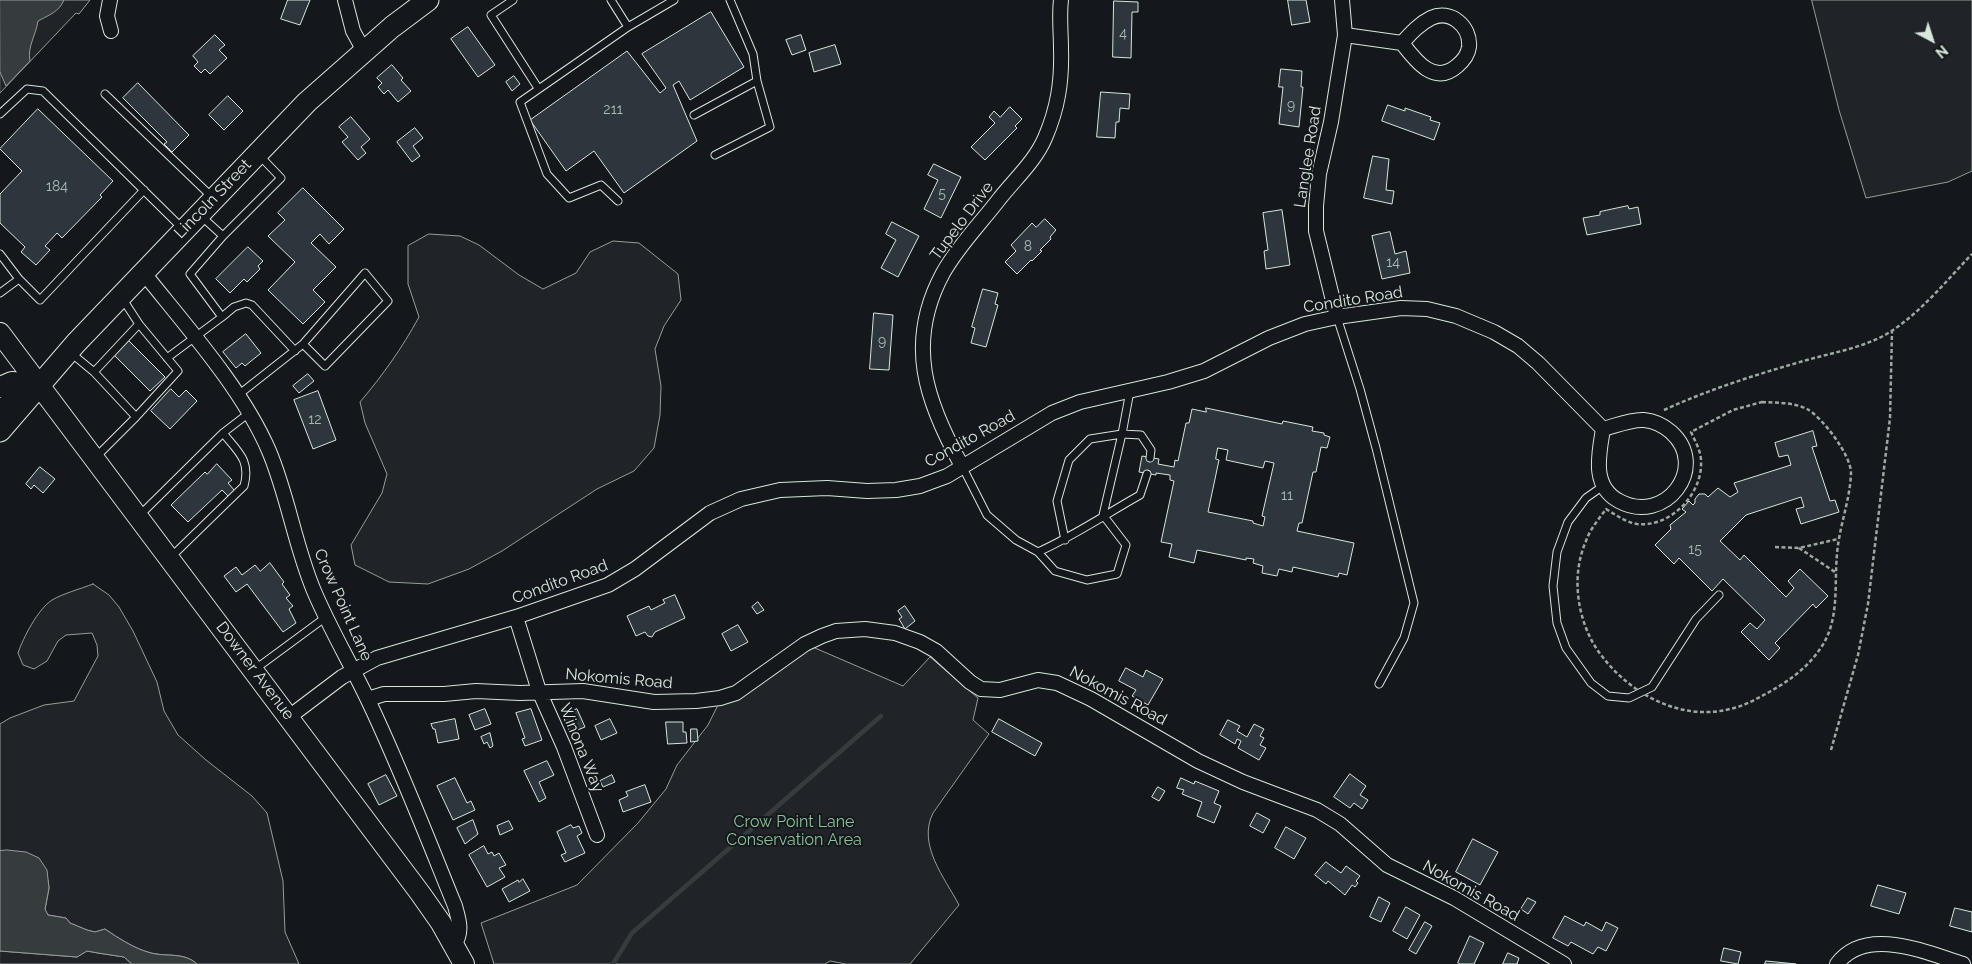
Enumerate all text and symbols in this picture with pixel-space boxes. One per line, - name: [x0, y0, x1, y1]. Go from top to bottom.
- north arrow: [1907, 15, 1957, 65]
- house number: 4: [1119, 26, 1127, 42]
- text: N: [1932, 42, 1951, 61]
- house number: 9: [1287, 98, 1295, 114]
- house number: 211: [603, 102, 623, 118]
- street label: Langlee Road: [1290, 105, 1326, 209]
- street label: Lincoln Street: [170, 155, 256, 243]
- street label: Tupelo Drive: [926, 178, 998, 264]
- house number: 184: [46, 179, 68, 195]
- house number: 5: [938, 186, 946, 202]
- house number: 8: [1024, 239, 1032, 255]
- house number: 14: [1386, 255, 1400, 271]
- street label: Condito Road: [1302, 283, 1404, 317]
- house number: 9: [878, 334, 886, 350]
- street label: Condito Road: [921, 406, 1019, 472]
- house number: 12: [308, 412, 322, 428]
- house number: 11: [1281, 488, 1293, 504]
- house number: 15: [1688, 542, 1702, 558]
- street label: Crow Point Lane: [310, 546, 376, 664]
- street label: Condito Road: [510, 556, 610, 608]
- street label: Downer Avenue: [212, 618, 298, 724]
- street label: Nokomis Road: [1066, 662, 1170, 730]
- street label: Nokomis Road: [565, 665, 673, 693]
- street label: Winona Way: [554, 701, 608, 795]
- park label: Crow Point Lane Conservation Area: [726, 812, 862, 850]
- street label: Nokomis Road: [1419, 857, 1523, 925]

